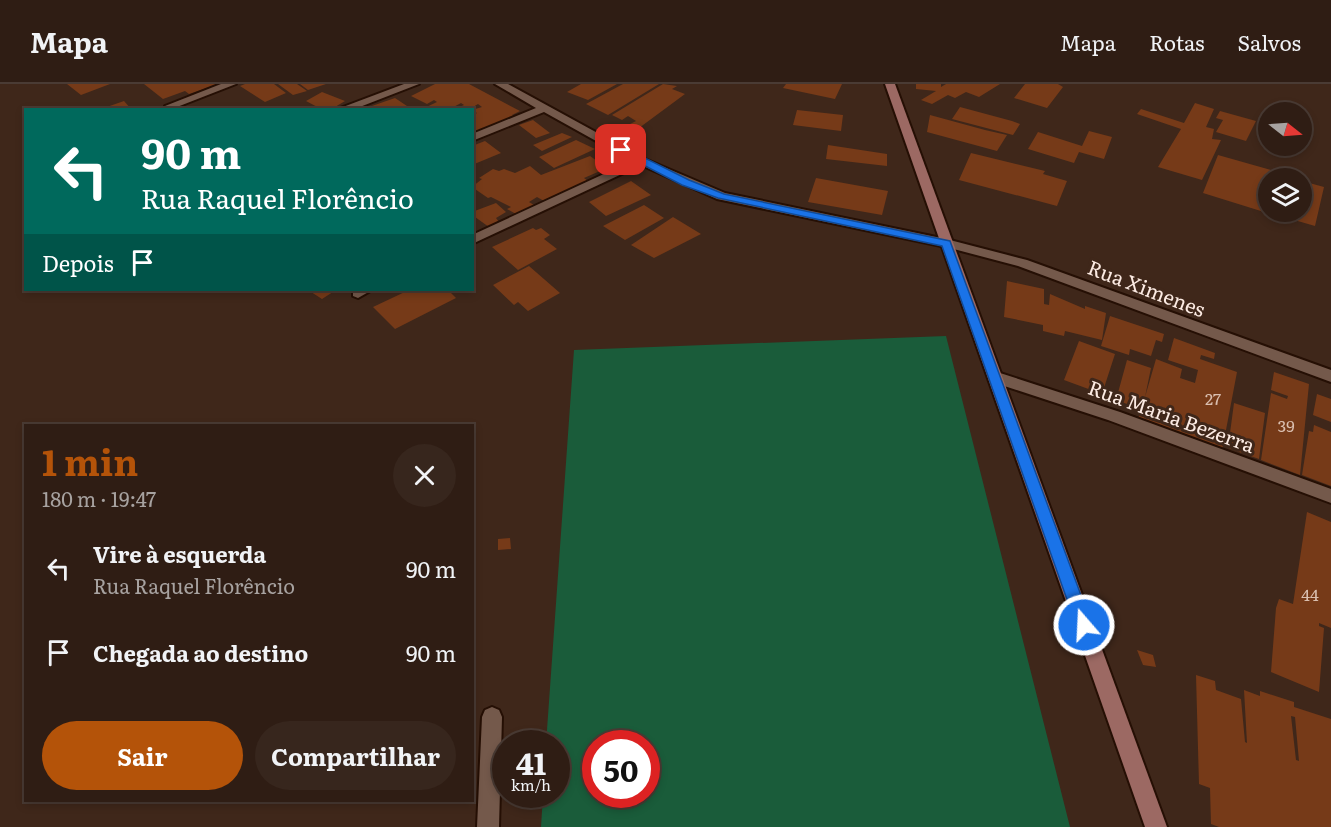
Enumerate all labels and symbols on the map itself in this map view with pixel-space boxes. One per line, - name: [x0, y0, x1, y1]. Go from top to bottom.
- north arrow: [1258, 102, 1312, 156]
- pin: [595, 124, 646, 175]
- street label: Rua Ximenes: [1084, 251, 1210, 323]
- street label: Rua Maria Bezerra: [1085, 371, 1260, 459]
- house number: 27: [1205, 386, 1221, 410]
- house number: 39: [1277, 413, 1295, 437]
- house number: 44: [1301, 582, 1319, 606]
- position arrow: [1052, 593, 1116, 657]
- speed limit sign: 50: [582, 730, 660, 808]

